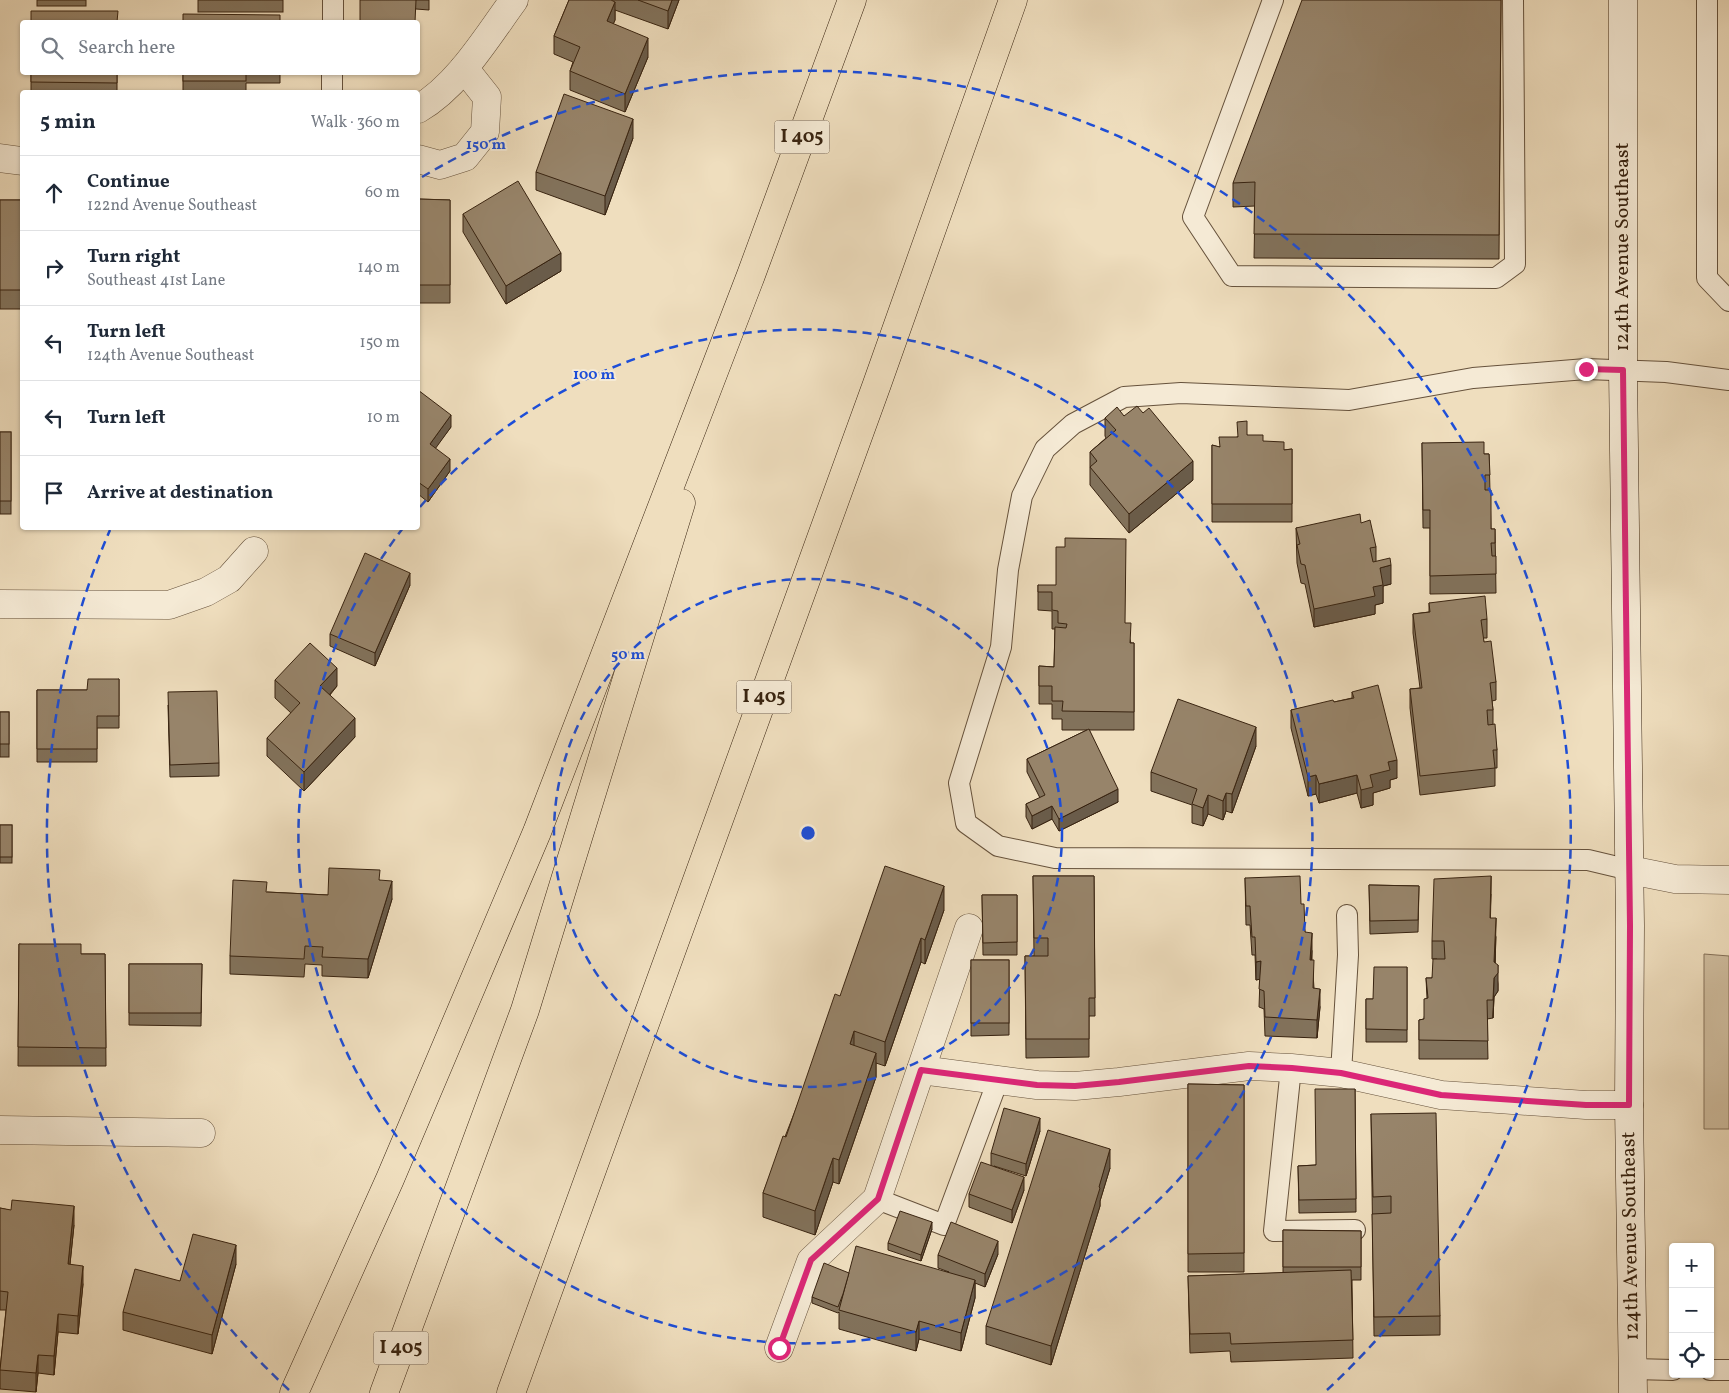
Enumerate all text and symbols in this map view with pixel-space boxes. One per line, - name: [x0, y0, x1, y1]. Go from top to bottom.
- search box: [20, 20, 420, 75]
- icon: search: [38, 34, 66, 62]
- text: Search here: [78, 35, 175, 61]
- text: 5 min: [40, 108, 96, 137]
- text: Walk · 360 m: [311, 112, 400, 134]
- road number: I 405: [774, 120, 830, 154]
- text: 150 m: [466, 135, 506, 156]
- street label: 124th Avenue Southeast: [1609, 142, 1637, 352]
- text: Continue: [87, 169, 170, 195]
- icon: ahead: [40, 179, 68, 207]
- text: 60 m: [365, 182, 400, 204]
- text: 122nd Avenue Southeast: [87, 195, 257, 217]
- text: Turn right: [87, 244, 180, 270]
- icon: right: [40, 254, 68, 282]
- text: 140 m: [358, 257, 400, 279]
- text: Southeast 41st Lane: [87, 270, 225, 292]
- text: Turn left: [87, 319, 166, 345]
- icon: left: [40, 329, 68, 357]
- text: 150 m: [359, 332, 400, 354]
- text: 124th Avenue Southeast: [87, 345, 254, 367]
- route end: [1575, 358, 1598, 381]
- text: 100 m: [573, 365, 616, 386]
- icon: left: [40, 404, 68, 432]
- text: Turn left: [87, 405, 166, 431]
- text: 10 m: [367, 407, 400, 429]
- icon: arrive: [40, 479, 68, 507]
- text: Arrive at destination: [87, 480, 273, 506]
- text: 50 m: [611, 645, 645, 666]
- road number: I 405: [736, 680, 792, 714]
- centre of rings: [799, 824, 817, 842]
- street label: 124th Avenue Southeast: [1615, 1131, 1647, 1341]
- map controls: [1669, 1243, 1714, 1378]
- button: +: [1669, 1243, 1714, 1288]
- button: −: [1669, 1288, 1714, 1333]
- road number: I 405: [374, 1332, 428, 1365]
- button: locate: [1669, 1333, 1714, 1378]
- route start: [768, 1337, 791, 1360]

